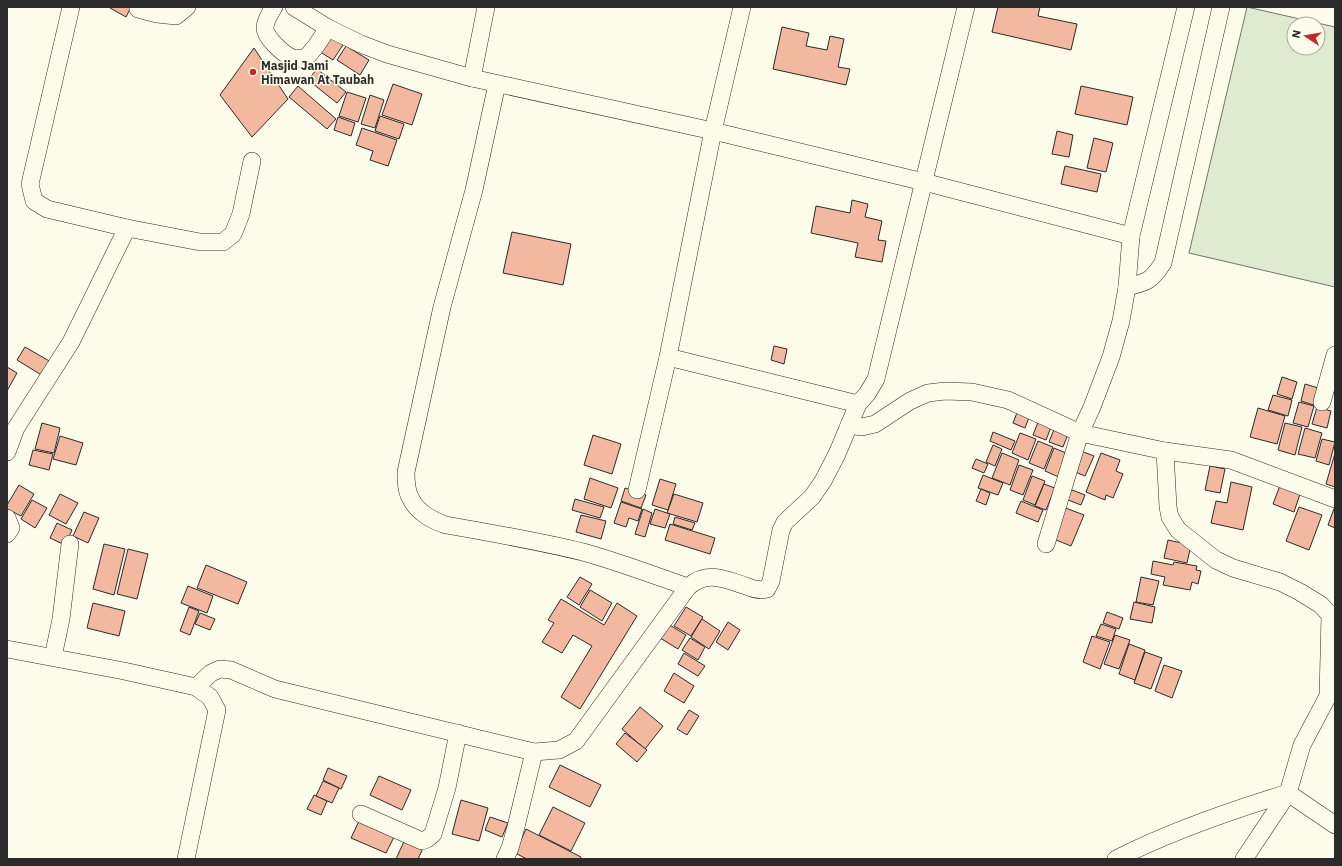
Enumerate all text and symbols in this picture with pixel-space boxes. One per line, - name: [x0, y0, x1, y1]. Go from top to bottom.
- north arrow: [1286, 16, 1326, 56]
- text: N: [1289, 29, 1304, 39]
- place label: Masjid Jami Himawan At Taubah: [261, 58, 374, 87]
- marker: Masjid Jami Himawan At Taubah: [248, 67, 258, 77]

